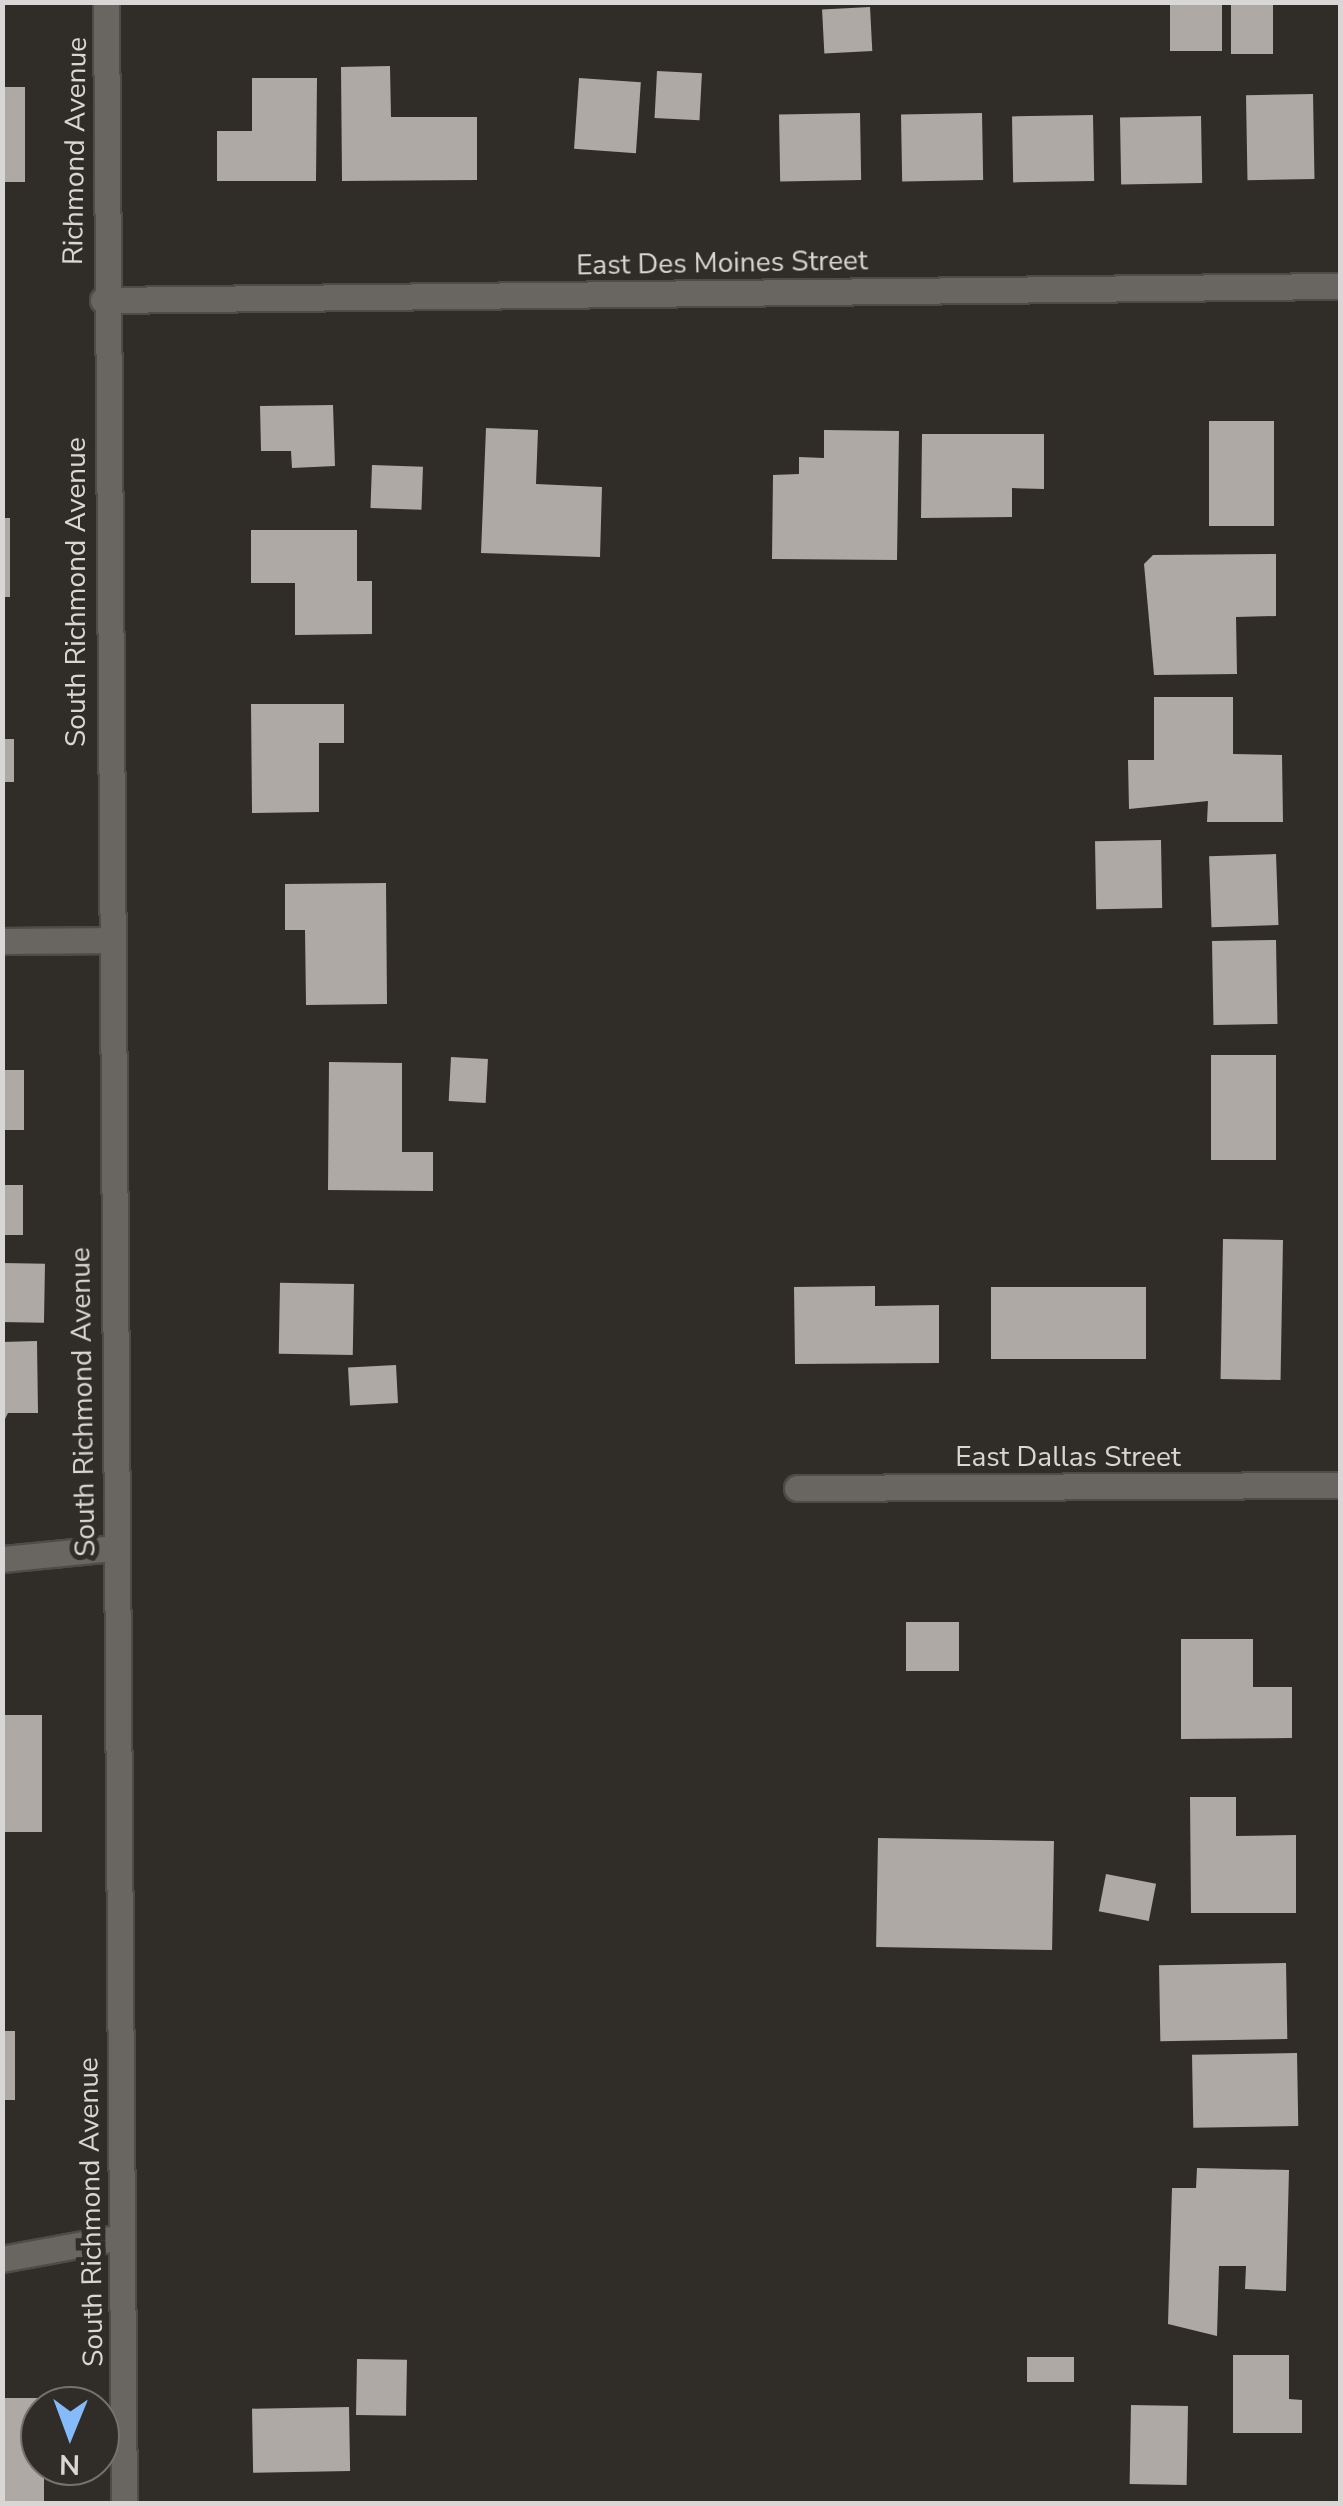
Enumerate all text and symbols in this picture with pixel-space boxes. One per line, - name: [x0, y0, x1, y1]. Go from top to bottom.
- street label: Richmond Avenue: [56, 37, 94, 265]
- street label: East Des Moines Street: [576, 244, 868, 282]
- street label: South Richmond Avenue: [59, 437, 93, 747]
- street label: South Richmond Avenue: [63, 1247, 103, 1557]
- street label: East Dallas Street: [955, 1440, 1181, 1474]
- street label: South Richmond Avenue: [71, 2057, 111, 2367]
- north arrow: [20, 2386, 120, 2486]
- text: N: [59, 2445, 80, 2483]

